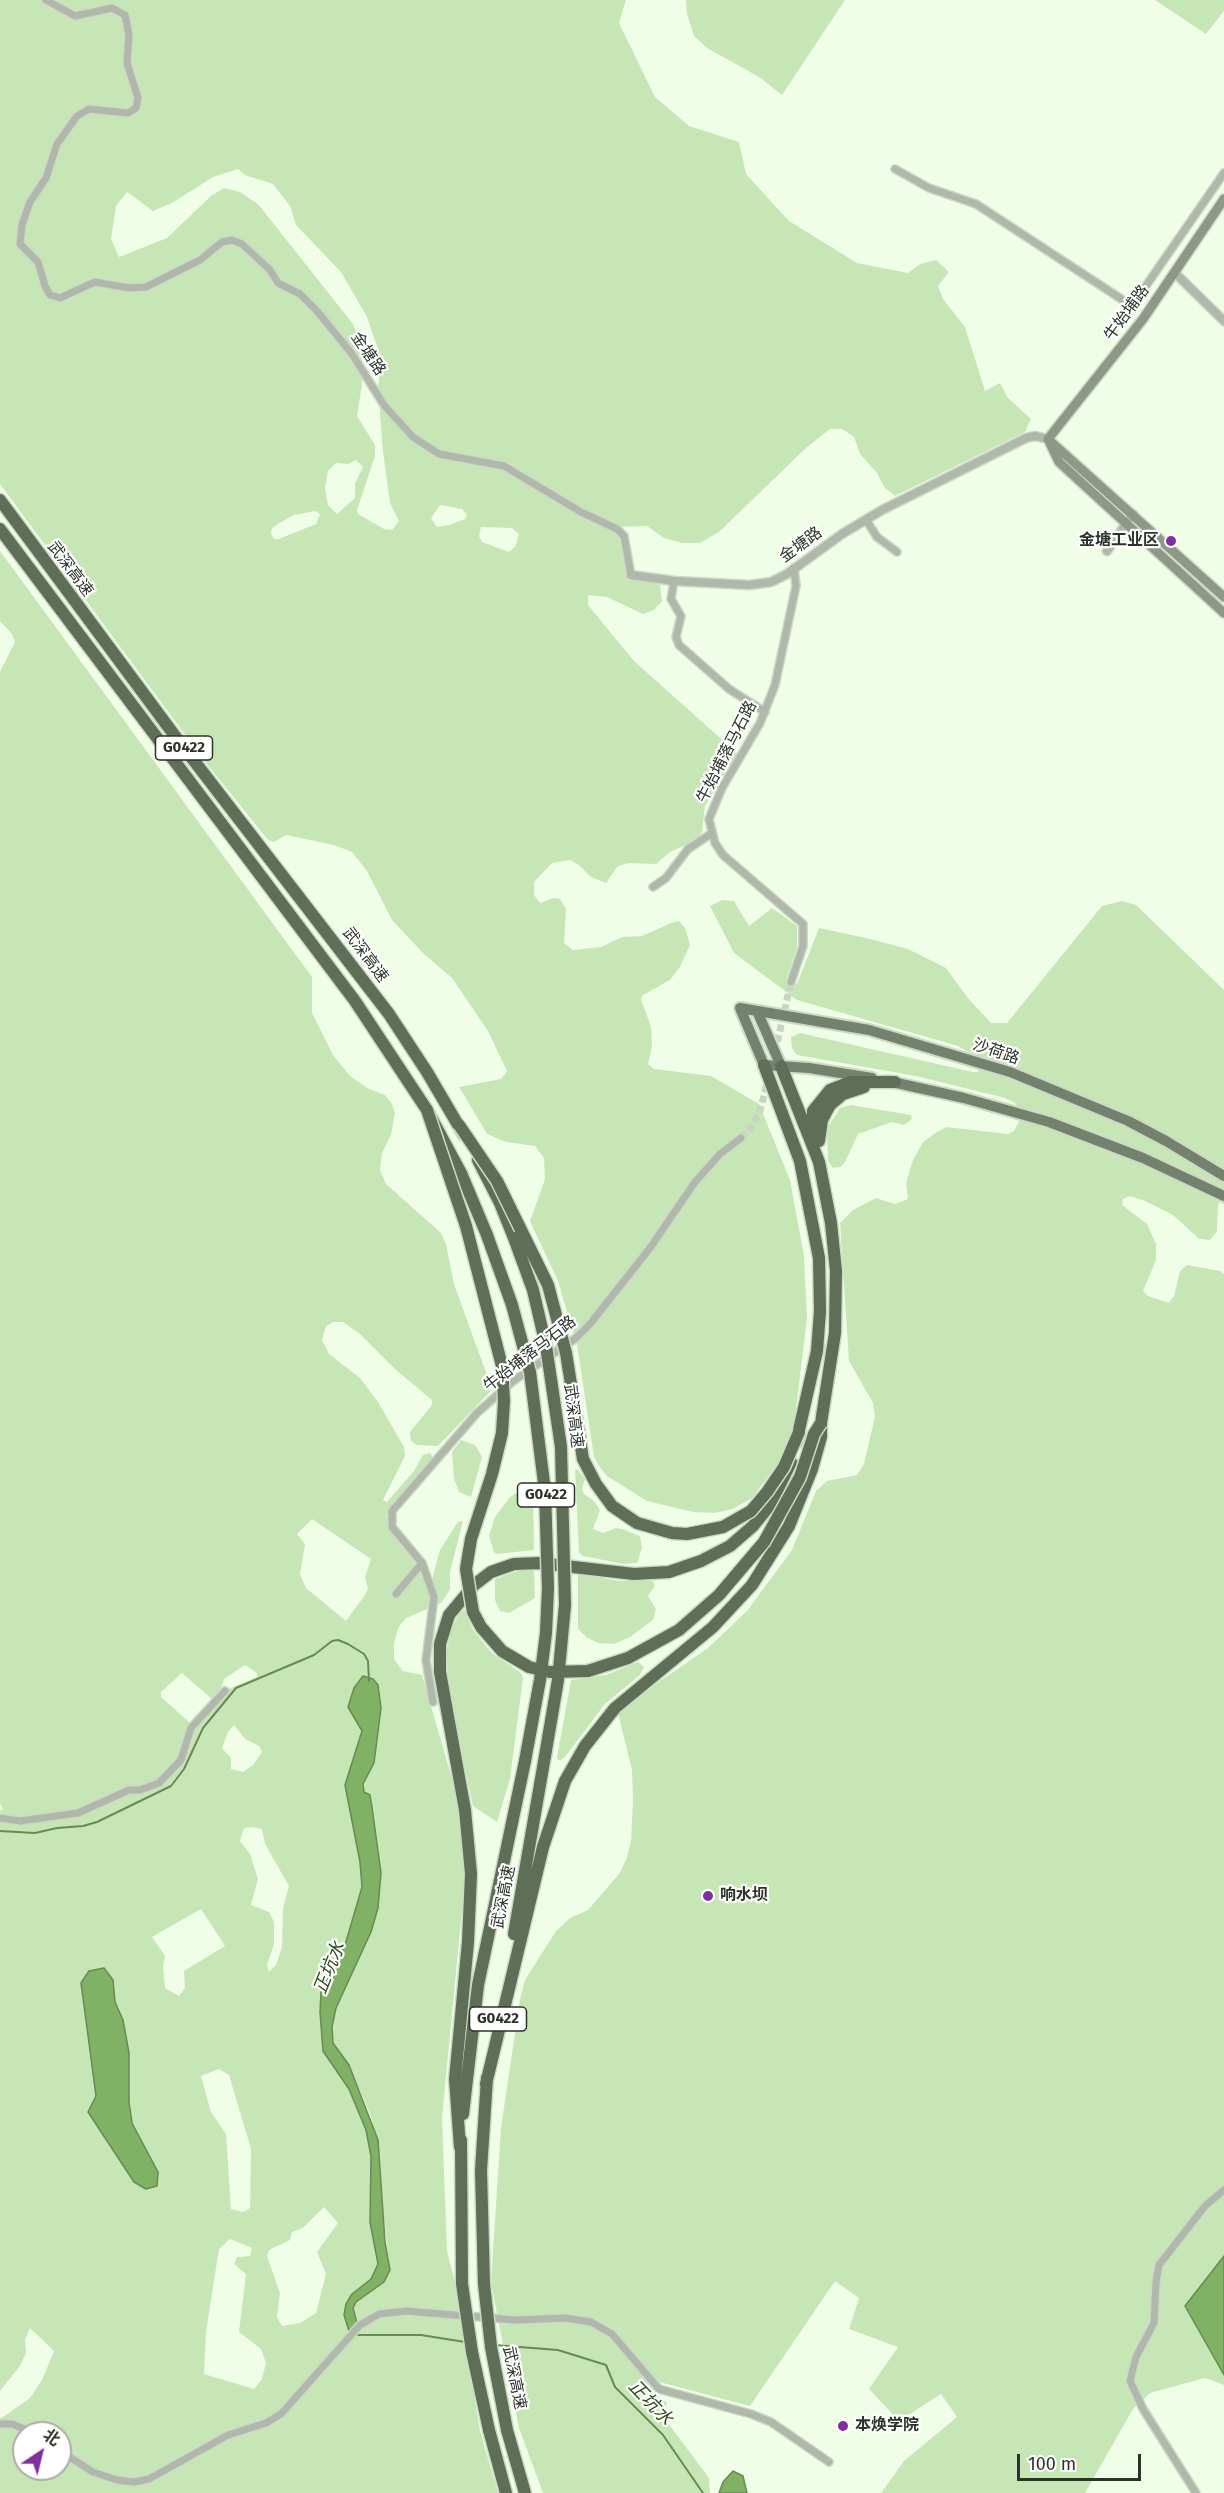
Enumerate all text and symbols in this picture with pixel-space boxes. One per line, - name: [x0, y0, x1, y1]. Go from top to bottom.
- street label: 牛始埔路: [1100, 281, 1154, 345]
- street label: 金塘路: [347, 329, 389, 379]
- street label: 金塘路: [776, 523, 826, 567]
- place label: 金塘工业区: [1079, 531, 1159, 551]
- marker: 金塘工业区: [1164, 534, 1178, 548]
- street label: 武深高速: [43, 538, 97, 600]
- street label: 牛始埔落马石路: [693, 698, 761, 806]
- road number: G0422: [156, 736, 213, 760]
- street label: 武深高速: [338, 924, 392, 986]
- street label: 沙荷路: [970, 1035, 1022, 1069]
- street label: 牛始埔落马石路: [480, 1312, 580, 1396]
- street label: 武深高速: [560, 1383, 586, 1449]
- road number: G0422: [518, 1483, 574, 1507]
- street label: 武深高速: [488, 1864, 520, 1930]
- place label: 响水坝: [720, 1886, 768, 1906]
- marker: 响水坝: [701, 1889, 715, 1903]
- water label: 正坑水: [310, 1939, 350, 1997]
- road number: G0422: [470, 2007, 526, 2031]
- street label: 武深高速: [498, 2345, 530, 2411]
- water label: 正坑水: [623, 2376, 677, 2430]
- place label: 本焕学院: [855, 2416, 919, 2436]
- marker: 本焕学院: [836, 2419, 850, 2433]
- north arrow: [12, 2421, 72, 2481]
- text: 北: [39, 2425, 63, 2450]
- scale bar: [1020, 2442, 1144, 2480]
- text: 100 m: [1028, 2453, 1076, 2475]

